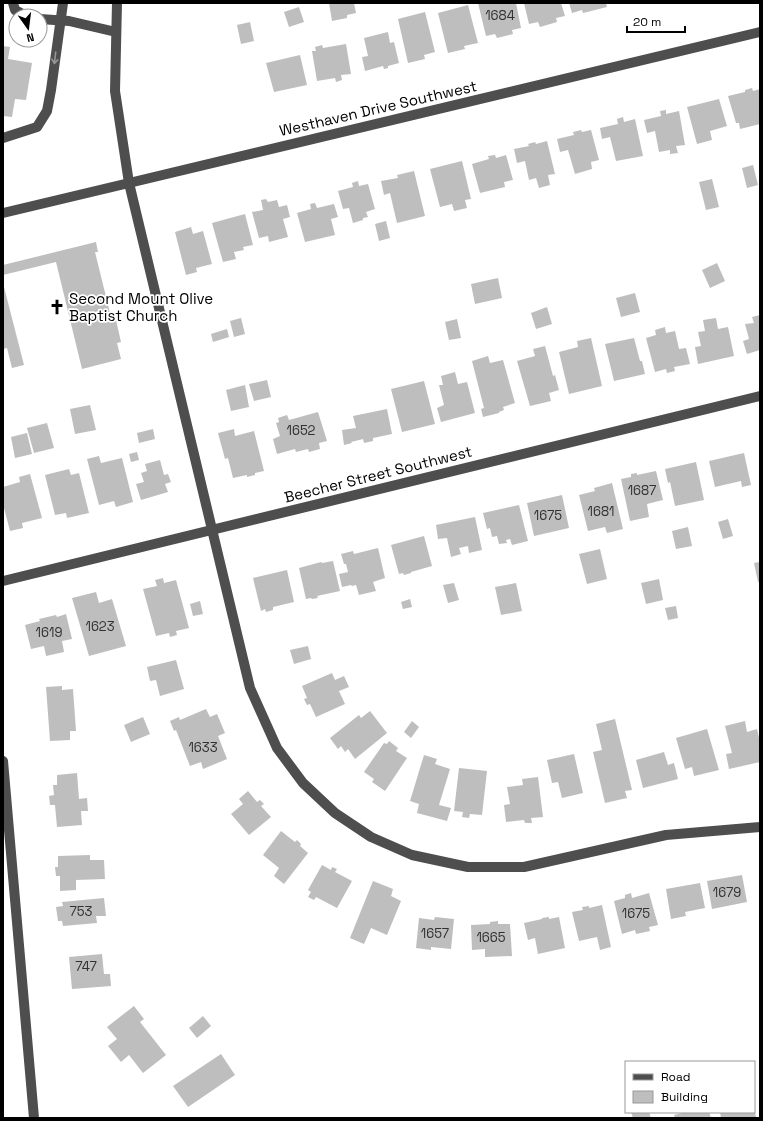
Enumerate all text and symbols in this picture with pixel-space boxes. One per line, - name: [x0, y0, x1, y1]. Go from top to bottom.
- house number: 1684: [485, 7, 515, 24]
- north arrow: [8, 8, 48, 48]
- scale bar: [627, 8, 685, 34]
- text: 20 m: [633, 14, 661, 30]
- text: N: [25, 30, 36, 45]
- one-way arrow: [51, 51, 59, 64]
- street label: Westhaven Drive Southwest: [277, 76, 479, 140]
- place label: Second Mount Olive Baptist Church: [69, 289, 213, 325]
- church icon: Second Mount Olive Baptist Church: [48, 298, 66, 316]
- house number: 1652: [287, 422, 316, 439]
- street label: Beecher Street Southwest: [282, 441, 474, 507]
- house number: 1687: [628, 482, 656, 499]
- house number: 1681: [588, 503, 614, 520]
- house number: 1675: [534, 507, 562, 524]
- house number: 1623: [86, 618, 115, 635]
- house number: 1619: [36, 624, 62, 641]
- house number: 1633: [188, 739, 218, 756]
- house number: 1679: [713, 884, 741, 901]
- house number: 753: [70, 903, 93, 920]
- house number: 1675: [622, 905, 650, 922]
- house number: 1657: [421, 925, 449, 942]
- house number: 1665: [476, 929, 506, 946]
- house number: 747: [75, 958, 97, 975]
- legend: [625, 1061, 755, 1113]
- text: Road: [661, 1069, 690, 1085]
- text: Building: [661, 1089, 708, 1105]

